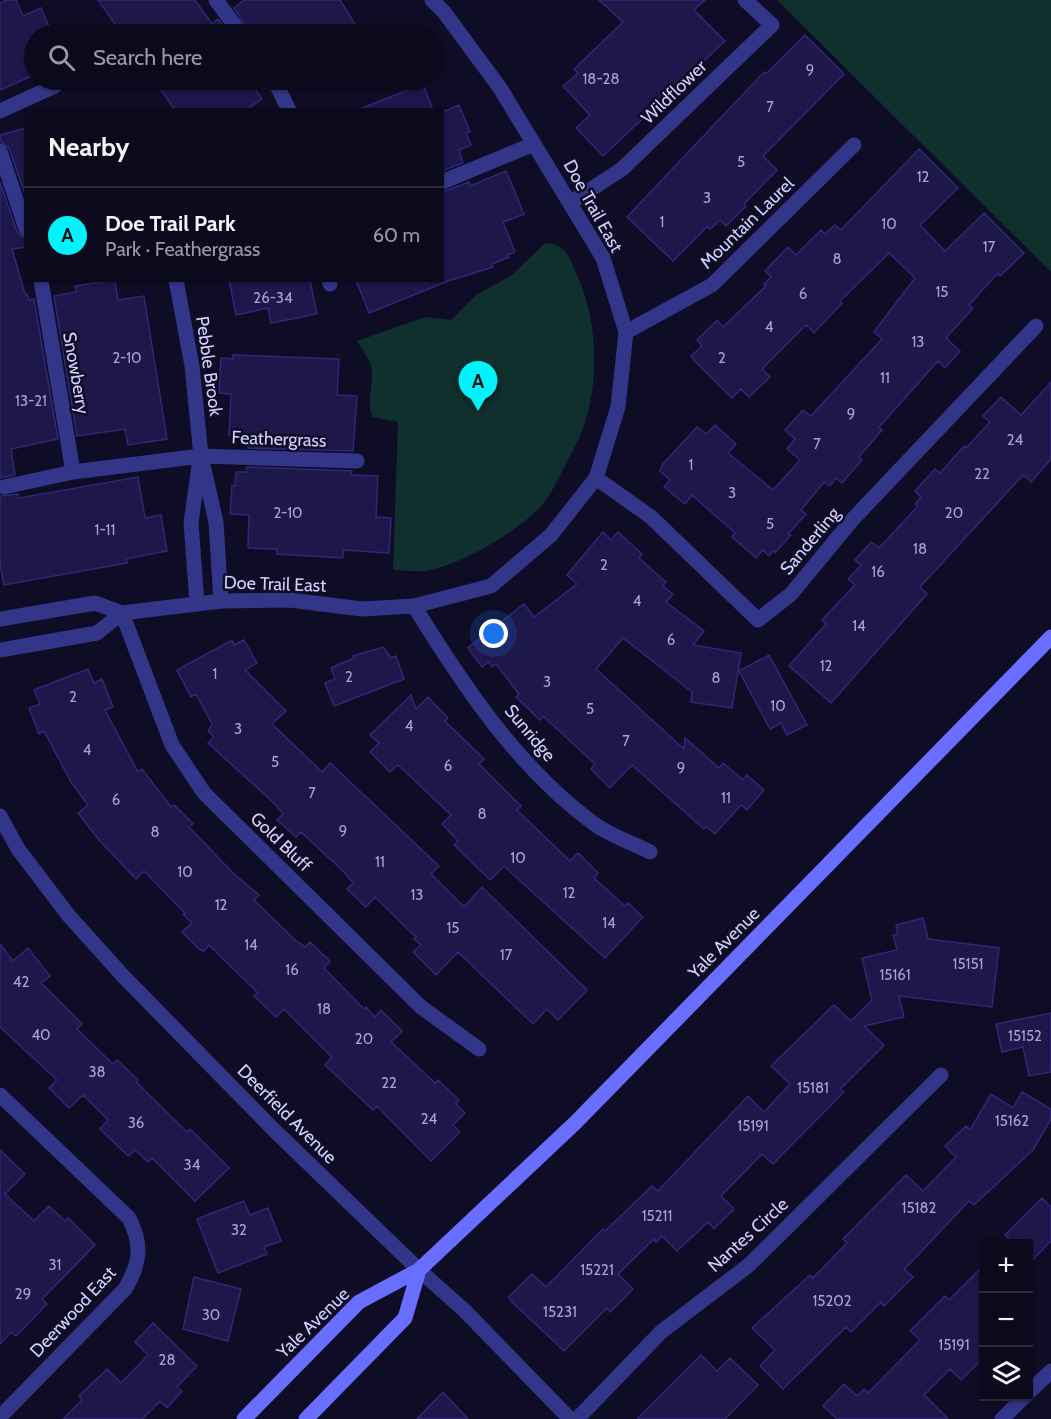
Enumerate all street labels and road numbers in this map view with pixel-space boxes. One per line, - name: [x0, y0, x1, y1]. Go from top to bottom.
- street label: Wildflower: [637, 55, 712, 129]
- street label: Doe Trail East: [559, 156, 627, 256]
- street label: Mountain Laurel: [695, 172, 799, 273]
- street label: Pebble Brook: [191, 315, 227, 418]
- street label: Snowberry: [58, 330, 94, 416]
- street label: Feathergrass: [231, 426, 327, 452]
- street label: Sanderling: [775, 502, 845, 579]
- street label: Doe Trail East: [223, 571, 327, 597]
- street label: Sunridge: [500, 700, 560, 766]
- street label: Gold Bluff: [246, 808, 316, 876]
- street label: Yale Avenue: [683, 903, 764, 984]
- street label: Deerfield Avenue: [233, 1060, 341, 1168]
- street label: Nantes Circle: [703, 1193, 793, 1277]
- street label: Deerwood East: [25, 1262, 121, 1362]
- street label: Yale Avenue: [271, 1283, 354, 1364]

